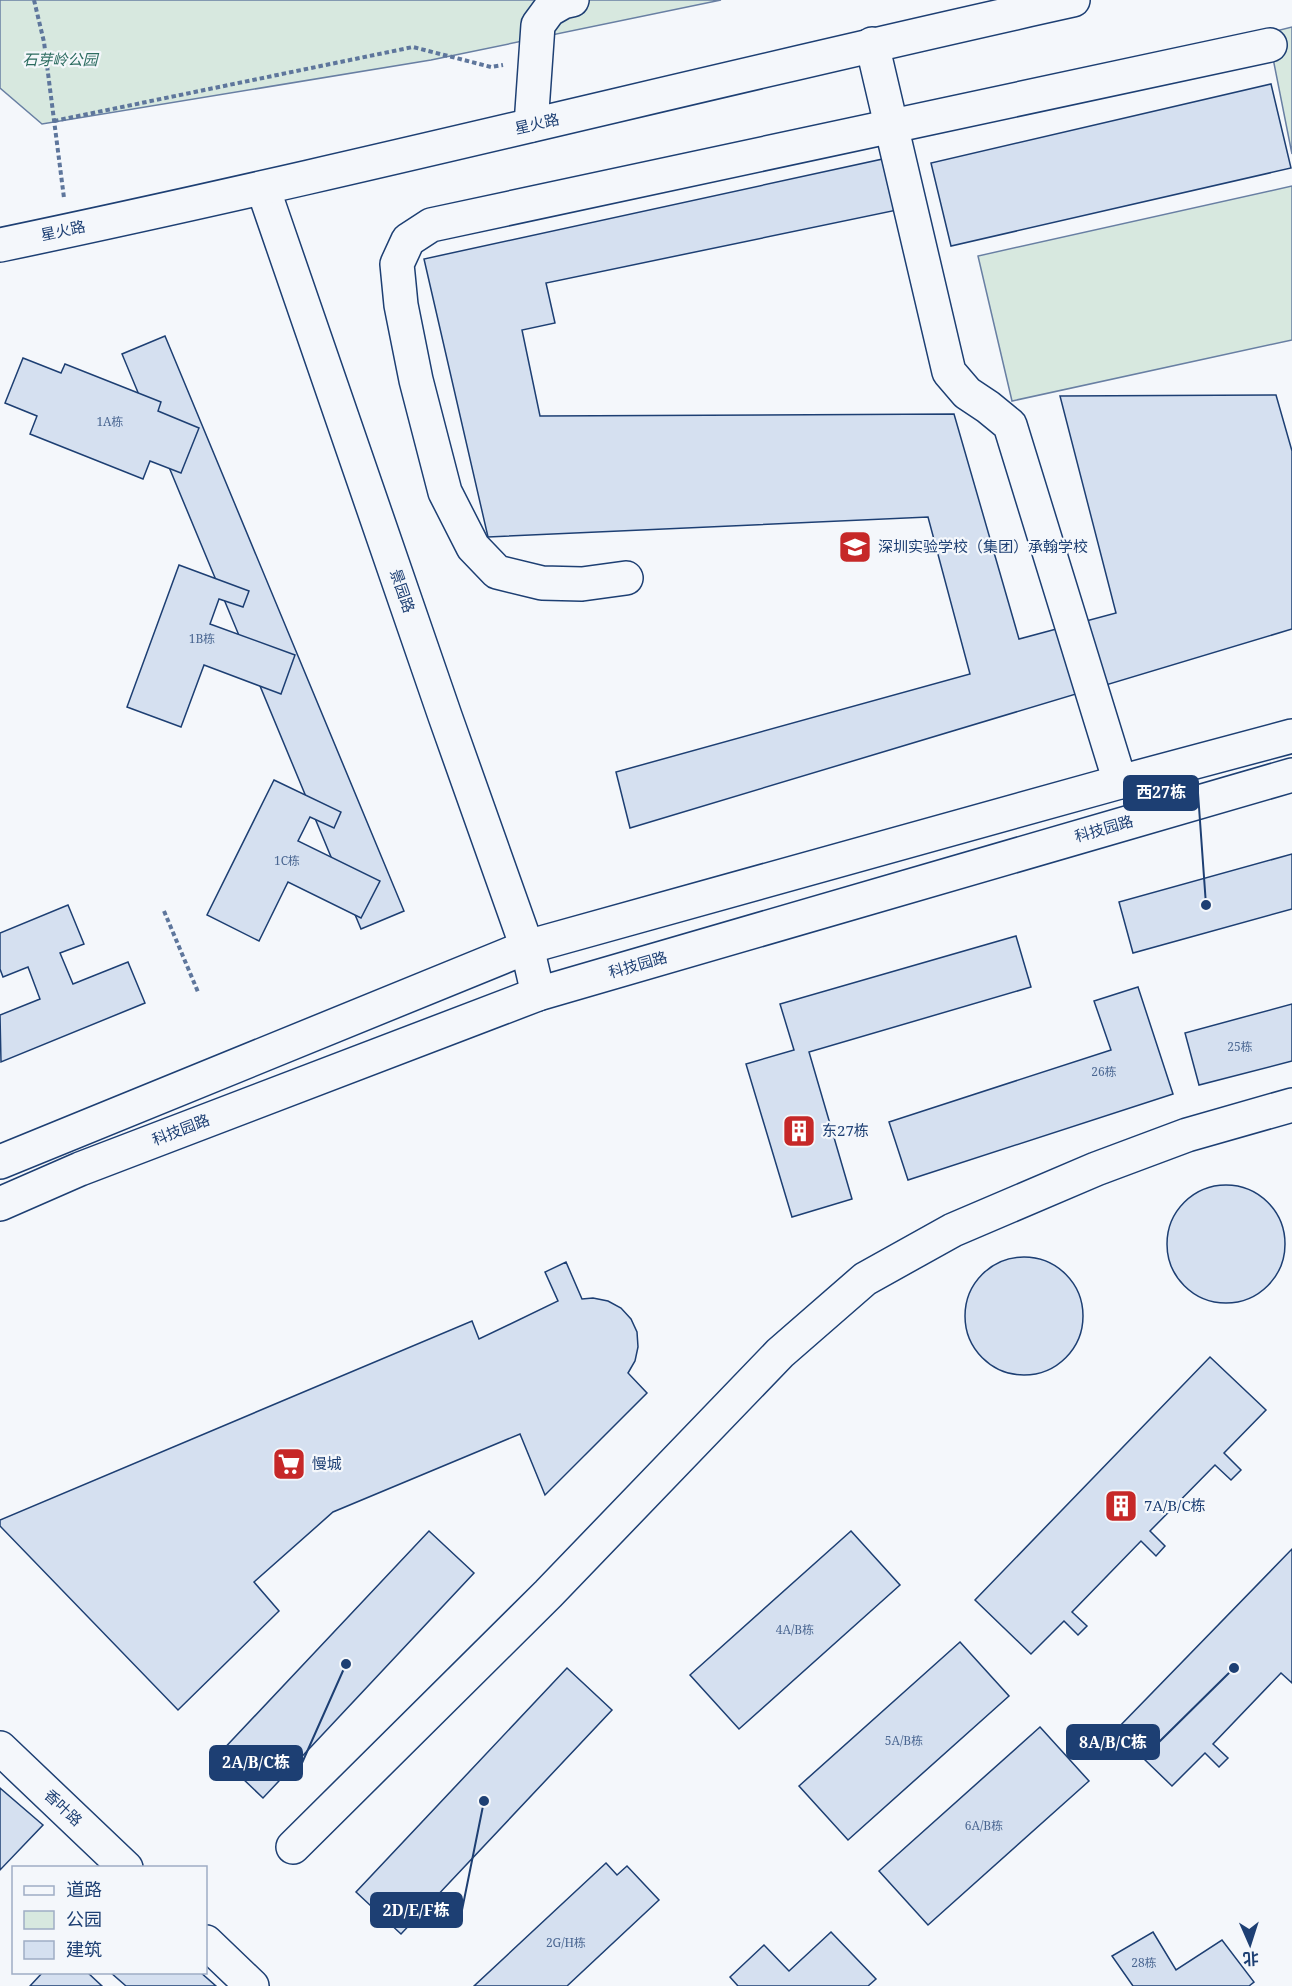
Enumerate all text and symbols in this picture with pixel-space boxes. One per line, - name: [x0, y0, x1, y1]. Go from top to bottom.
- park label: 石芽岭公园: [22, 49, 99, 69]
- street label: 星火路: [513, 108, 561, 138]
- street label: 星火路: [39, 216, 87, 244]
- house number: 1A栋: [96, 413, 124, 430]
- school or university icon: 深圳实验学校（集团）承翰学校: [837, 529, 873, 565]
- place label: 深圳实验学校（集团）承翰学校: [878, 536, 1088, 556]
- street label: 景园路: [386, 566, 420, 615]
- house number: 1B栋: [189, 630, 215, 647]
- callout: 西27栋: [1124, 776, 1198, 810]
- text: 西27栋: [1136, 781, 1186, 803]
- street label: 科技园路: [1072, 810, 1135, 846]
- house number: 1C栋: [274, 852, 300, 869]
- street label: 科技园路: [606, 946, 669, 982]
- house number: 25栋: [1227, 1038, 1253, 1055]
- house number: 26栋: [1091, 1063, 1117, 1080]
- street label: 科技园路: [149, 1109, 212, 1149]
- building icon: 东27栋: [781, 1113, 817, 1149]
- place label: 东27栋: [822, 1120, 869, 1140]
- supermarket icon: 慢城: [271, 1446, 307, 1482]
- place label: 慢城: [312, 1453, 342, 1473]
- building icon: 7A/B/C栋: [1103, 1488, 1139, 1524]
- place label: 7A/B/C栋: [1144, 1495, 1206, 1515]
- house number: 4A/B栋: [776, 1621, 814, 1638]
- callout: 8A/B/C栋: [1067, 1725, 1159, 1759]
- text: 8A/B/C栋: [1079, 1731, 1147, 1753]
- house number: 5A/B栋: [885, 1732, 923, 1749]
- callout: 2A/B/C栋: [210, 1746, 302, 1780]
- text: 2A/B/C栋: [222, 1751, 290, 1773]
- street label: 香叶路: [40, 1785, 87, 1830]
- house number: 6A/B栋: [965, 1817, 1003, 1834]
- legend: [12, 1866, 207, 1974]
- text: 道路: [66, 1877, 102, 1901]
- callout: 2D/E/F栋: [371, 1893, 462, 1927]
- text: 2D/E/F栋: [383, 1899, 449, 1921]
- text: 公园: [66, 1907, 102, 1931]
- north arrow: [1220, 1914, 1280, 1974]
- house number: 2G/H栋: [546, 1934, 586, 1951]
- text: 建筑: [66, 1937, 102, 1961]
- text: 北: [1242, 1948, 1259, 1970]
- house number: 28栋: [1131, 1954, 1157, 1971]

